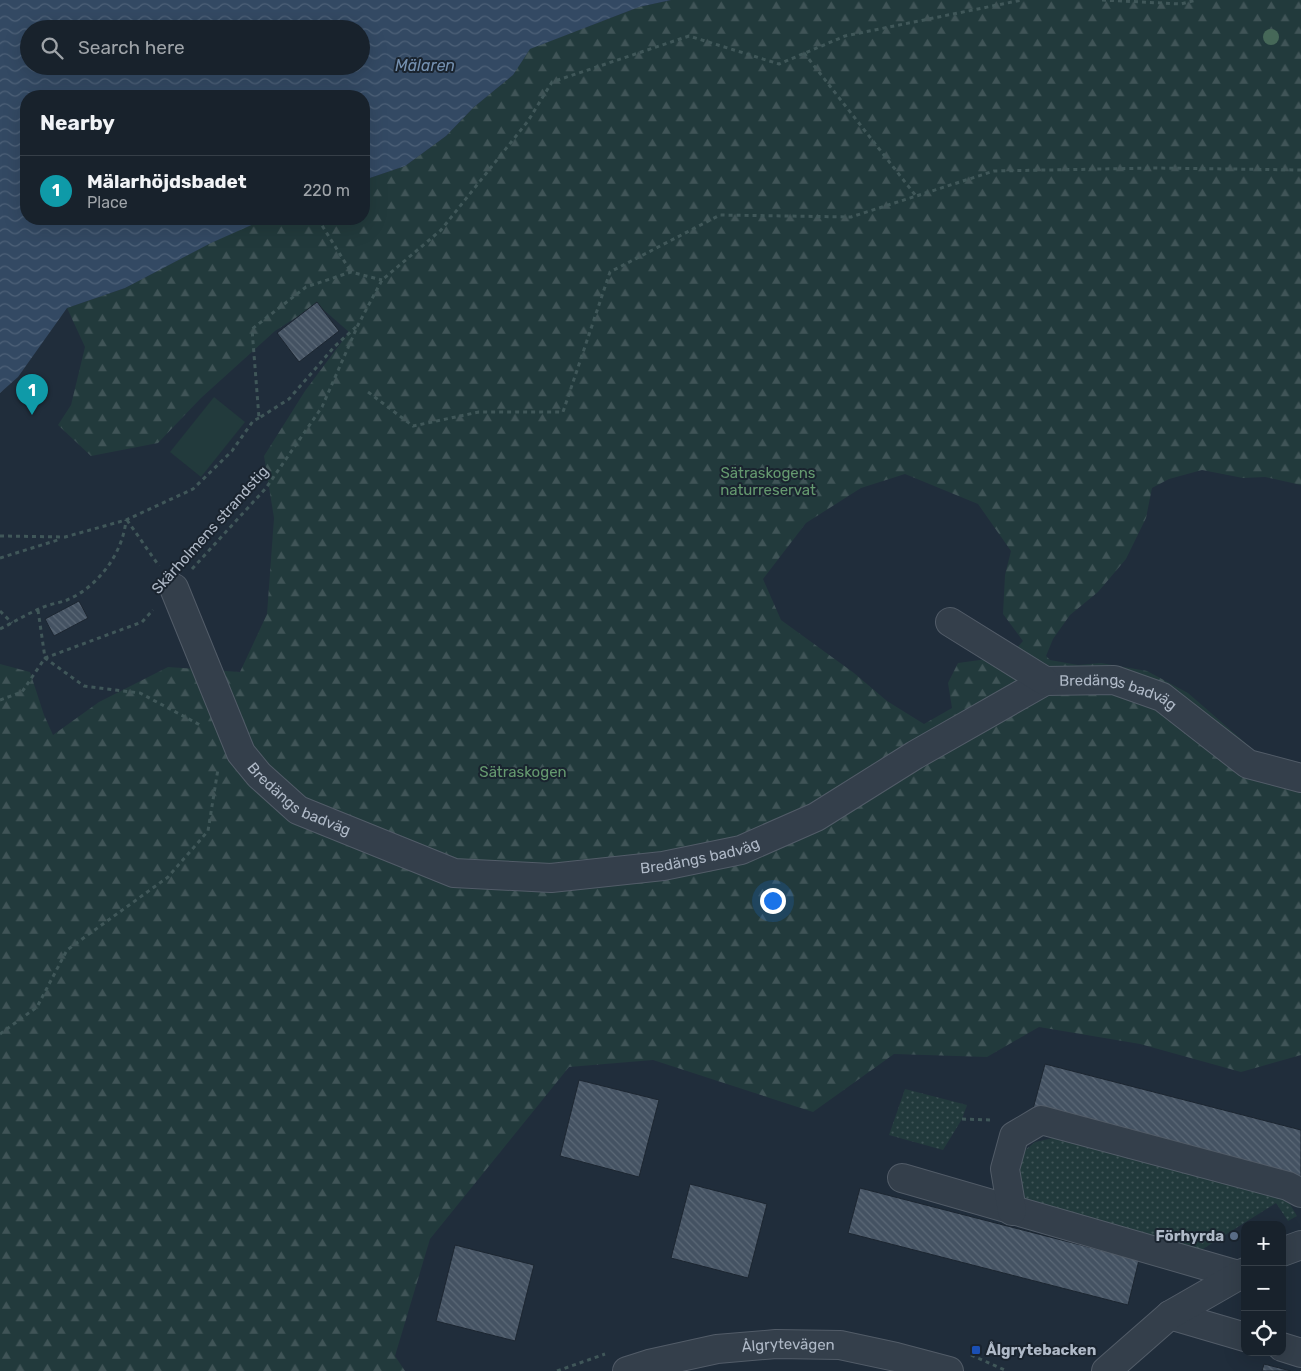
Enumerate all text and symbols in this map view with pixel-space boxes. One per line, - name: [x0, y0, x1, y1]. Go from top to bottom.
- search box: [20, 20, 370, 75]
- icon: search: [38, 34, 66, 62]
- text: Search here: [78, 36, 185, 59]
- water label: Mälaren: [395, 56, 455, 75]
- text: Nearby: [40, 110, 115, 135]
- text: Mälarhöjdsbadet: [87, 170, 247, 193]
- text: 1: [52, 181, 60, 200]
- text: 220 m: [303, 181, 350, 200]
- text: Place: [87, 193, 128, 212]
- pin: 1: [16, 374, 48, 415]
- street label: Skärholmens strandstig: [148, 462, 272, 598]
- park label: Sätraskogens naturreservat: [720, 464, 816, 499]
- street label: Bredängs badväg: [1059, 671, 1180, 714]
- street label: Bredängs badväg: [243, 759, 353, 839]
- park label: Sätraskogen: [479, 763, 567, 781]
- street label: Bredängs badväg: [639, 834, 762, 877]
- your location: [760, 888, 786, 914]
- map controls: [1241, 1221, 1286, 1356]
- button: +: [1241, 1221, 1286, 1266]
- place label: Förhyrda: [1155, 1227, 1224, 1245]
- marker: Förhyrda: [1228, 1230, 1240, 1242]
- button: −: [1241, 1266, 1286, 1311]
- button: locate: [1241, 1311, 1286, 1356]
- street label: Ålgrytevägen: [741, 1335, 835, 1356]
- place label: Ålgrytebacken: [986, 1341, 1096, 1359]
- marker: Ålgrytebacken: [970, 1344, 982, 1356]

